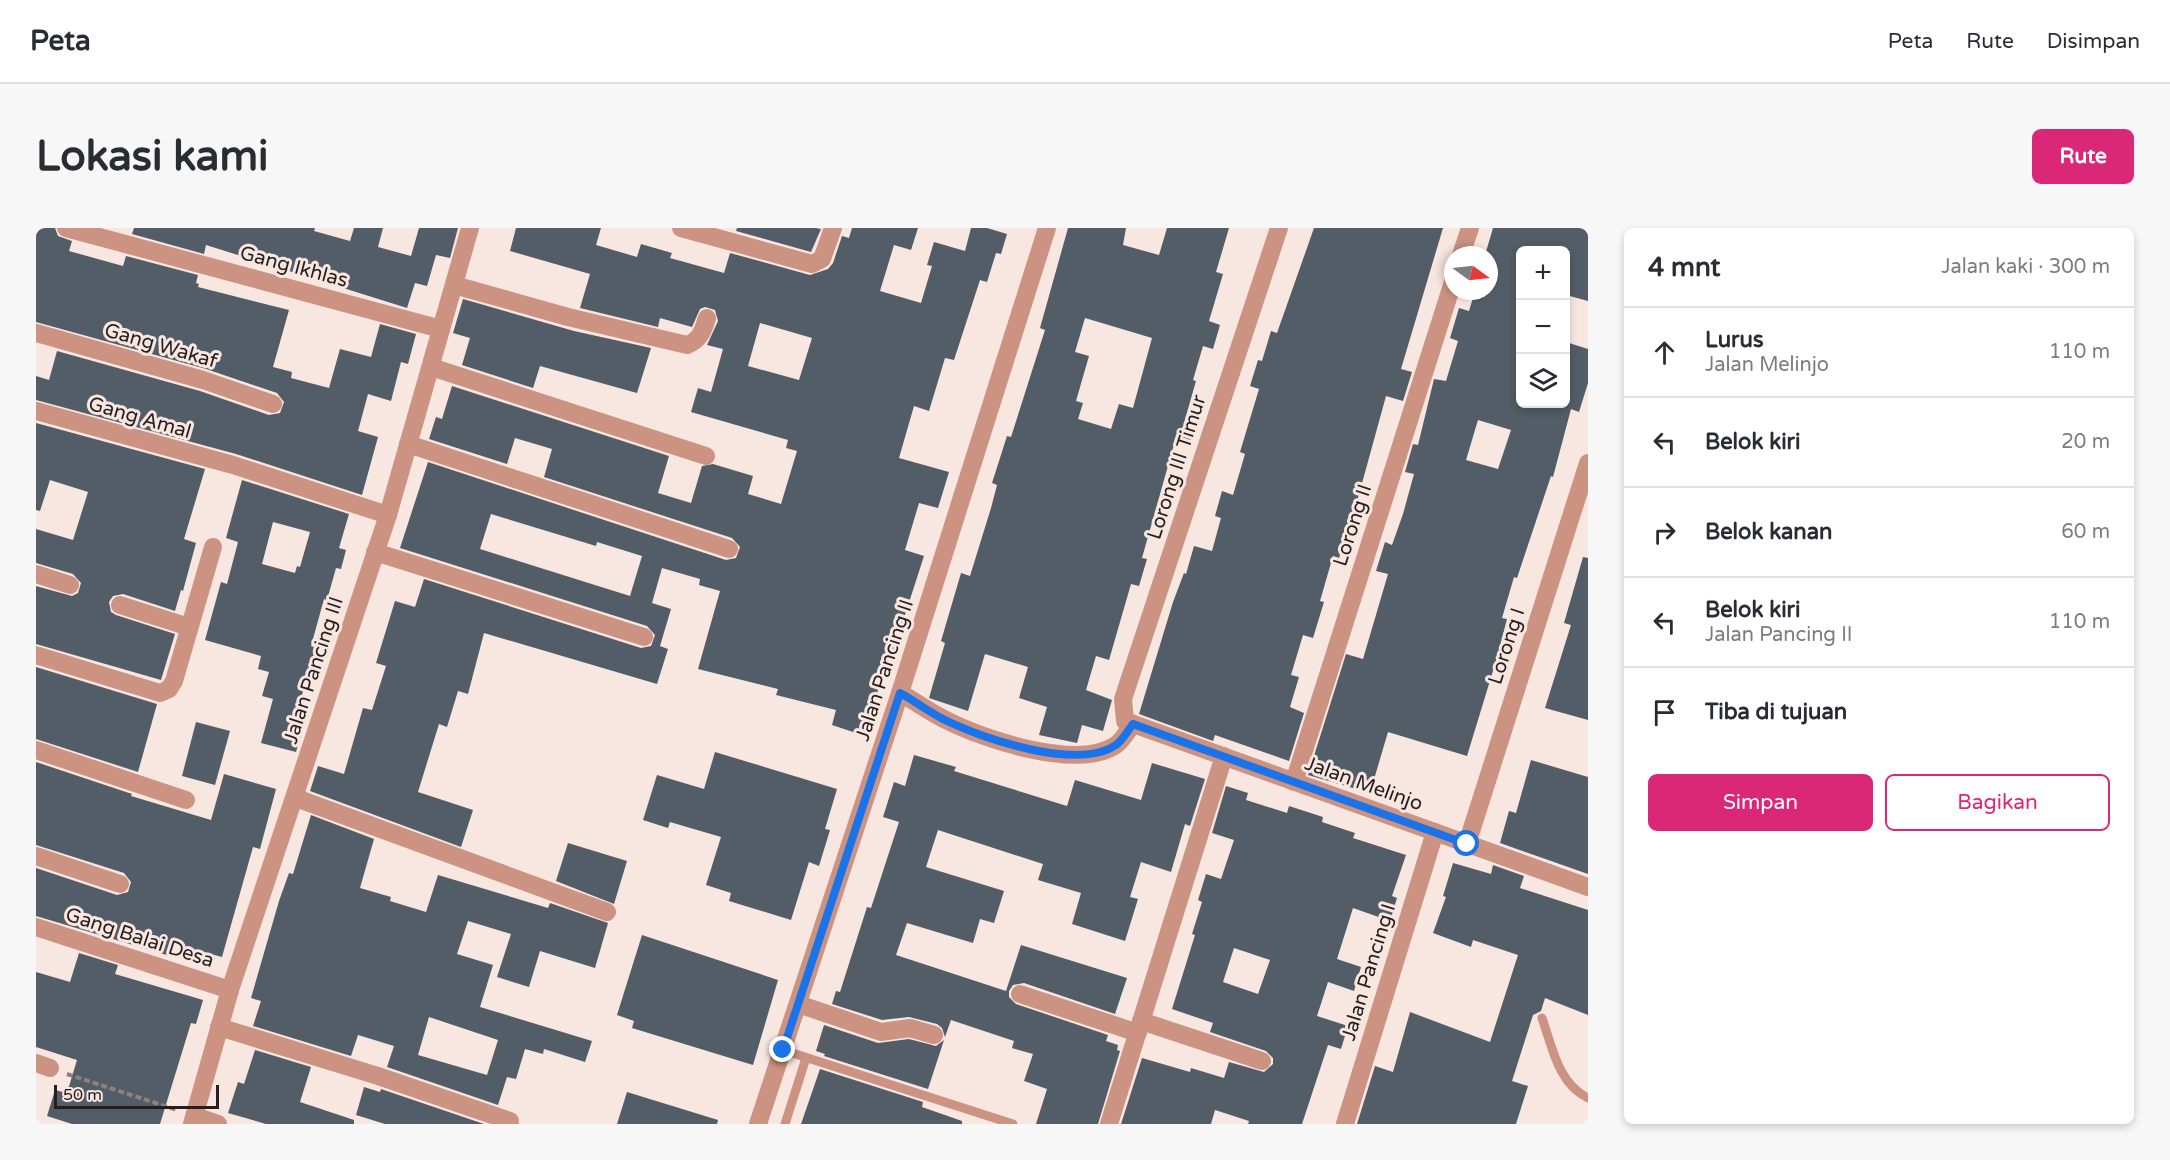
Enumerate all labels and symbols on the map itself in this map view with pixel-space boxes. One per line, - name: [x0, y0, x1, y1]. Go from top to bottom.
- street label: Gang Ikhlas: [237, 241, 350, 293]
- north arrow: [1444, 246, 1498, 300]
- street label: Gang Wakaf: [101, 318, 220, 374]
- street label: Gang Amal: [86, 392, 194, 444]
- street label: Lorong III Timur: [1142, 392, 1212, 543]
- street label: Lorong II: [1328, 481, 1377, 569]
- street label: Jalan Pancing III: [279, 594, 349, 747]
- street label: Jalan Pancing II: [851, 596, 919, 744]
- street label: Lorong I: [1483, 605, 1531, 688]
- street label: Jalan Melinjo: [1301, 751, 1426, 816]
- route start: [1453, 830, 1479, 856]
- street label: Jalan Pancing I: [1337, 901, 1401, 1044]
- street label: Gang Balai Desa: [62, 903, 217, 973]
- route end: [769, 1036, 795, 1062]
- scale bar: [54, 1082, 219, 1110]

